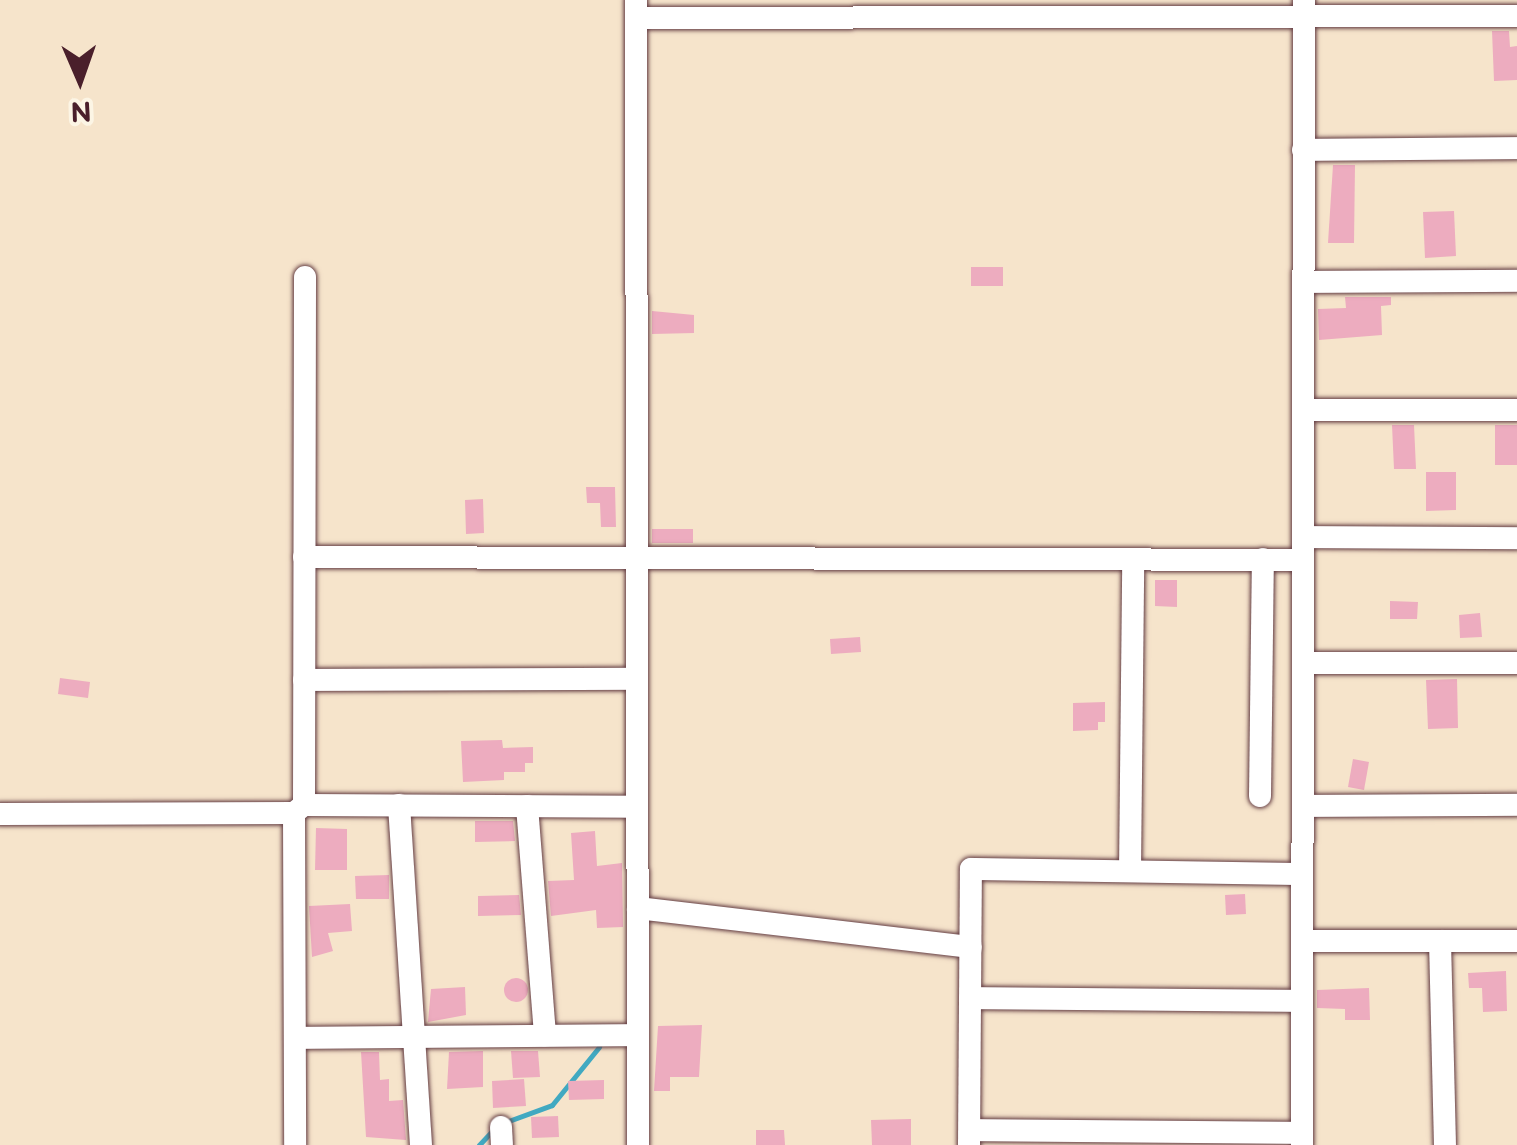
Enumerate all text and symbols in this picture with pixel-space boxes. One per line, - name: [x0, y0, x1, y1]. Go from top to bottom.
- north arrow: [30, 30, 130, 130]
- text: N: [70, 94, 92, 127]

